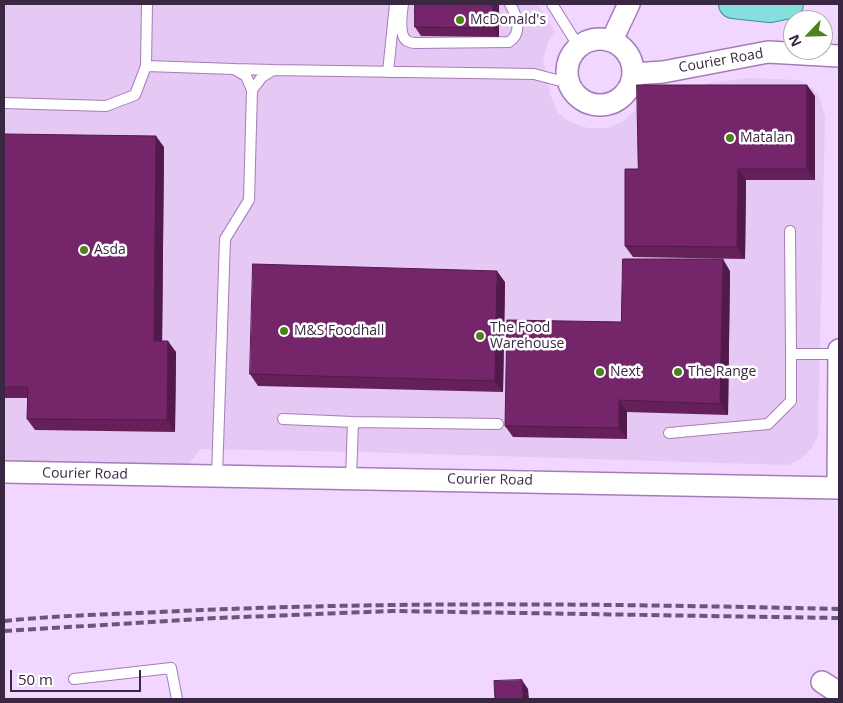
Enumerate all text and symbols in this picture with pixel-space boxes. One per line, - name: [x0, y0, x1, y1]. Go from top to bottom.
- north arrow: [783, 10, 833, 60]
- place label: McDonald's: [470, 12, 546, 28]
- marker: McDonald's: [454, 14, 466, 26]
- text: N: [784, 32, 806, 50]
- street label: Courier Road: [677, 45, 765, 77]
- place label: Matalan: [740, 130, 793, 146]
- marker: Matalan: [724, 132, 736, 144]
- place label: Asda: [94, 242, 126, 258]
- marker: Asda: [78, 244, 90, 256]
- place label: The Food Warehouse: [490, 320, 564, 352]
- place label: M&S Foodhall: [294, 323, 384, 339]
- marker: M&S Foodhall: [278, 325, 290, 337]
- marker: The Food Warehouse: [474, 330, 486, 342]
- place label: Next: [610, 364, 641, 380]
- place label: The Range: [688, 364, 756, 380]
- marker: Next: [594, 366, 606, 378]
- marker: The Range: [672, 366, 684, 378]
- street label: Courier Road: [42, 465, 128, 483]
- street label: Courier Road: [447, 471, 533, 489]
- scale bar: [12, 660, 144, 692]
- text: 50 m: [18, 669, 53, 689]

